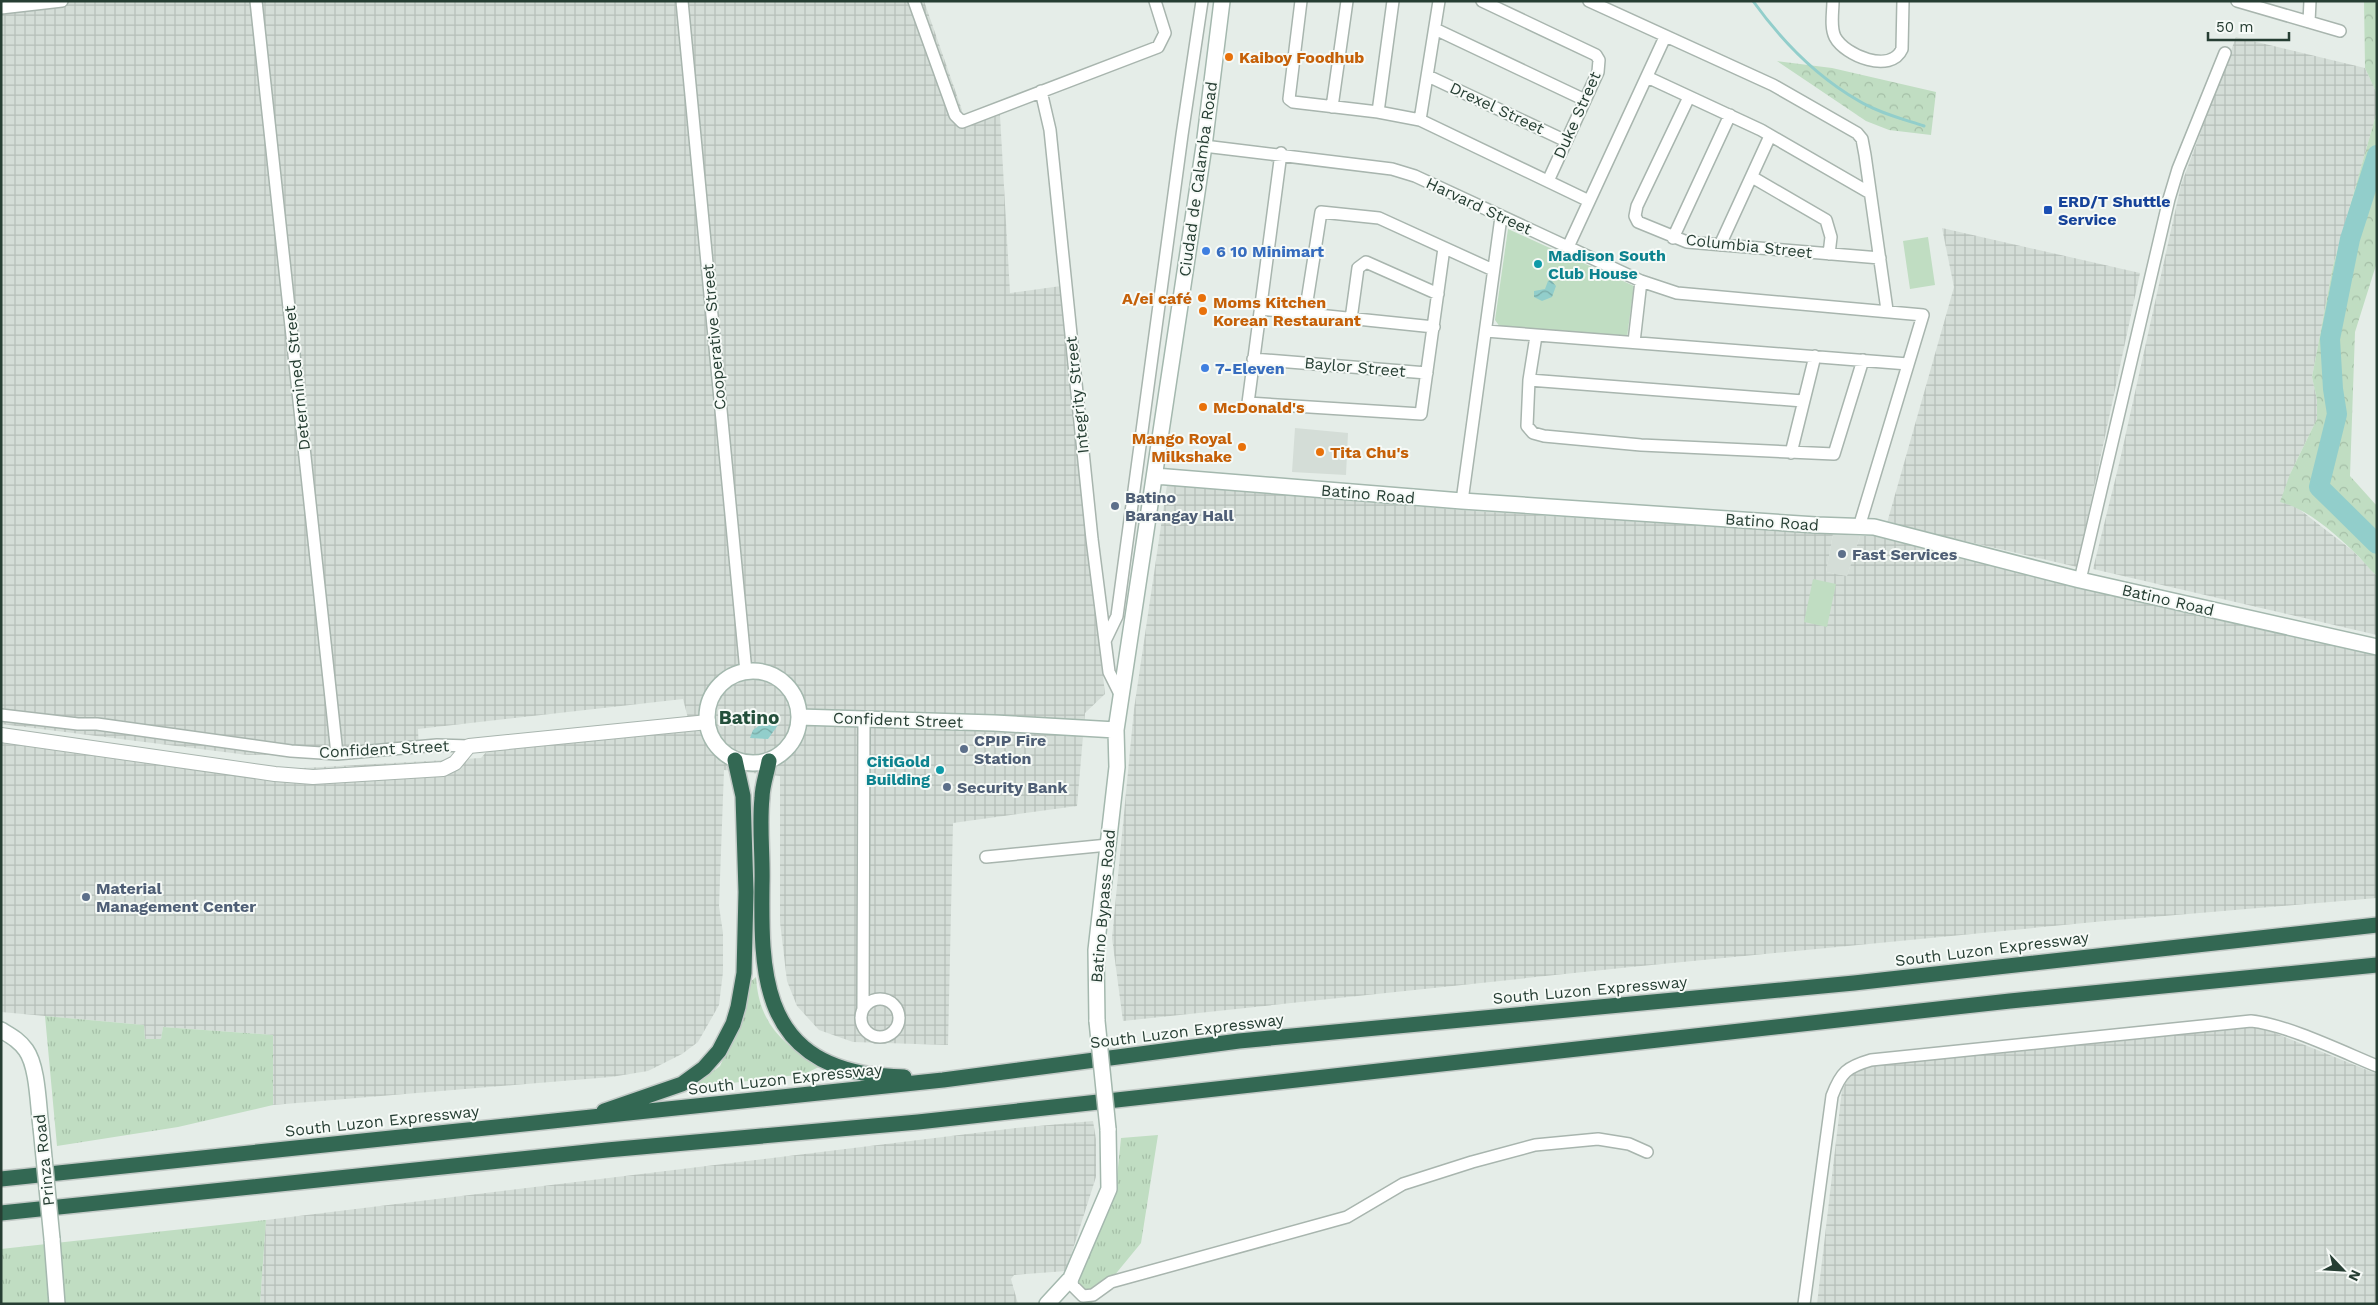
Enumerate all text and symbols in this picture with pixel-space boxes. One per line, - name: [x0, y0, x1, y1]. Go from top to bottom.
- scale bar: [2208, 10, 2289, 42]
- text: 50 m: [2216, 18, 2253, 36]
- place label: Kaiboy Foodhub: [1239, 48, 1364, 67]
- marker: Kaiboy Foodhub: [1223, 51, 1235, 63]
- street label: Duke Street: [1549, 68, 1605, 161]
- street label: Drexel Street: [1447, 78, 1548, 138]
- street label: Ciudad de Calamba Road: [1175, 80, 1221, 278]
- street label: Harvard Street: [1423, 173, 1535, 239]
- place label: ERD/T Shuttle Service: [2058, 192, 2171, 229]
- marker: ERD/T Shuttle Service: [2042, 204, 2054, 216]
- street label: Columbia Street: [1685, 230, 1814, 262]
- place label: 6 10 Minimart: [1216, 242, 1324, 261]
- marker: 6 10 Minimart: [1200, 245, 1212, 257]
- place label: Madison South Club House: [1548, 246, 1666, 283]
- marker: Madison South Club House: [1532, 258, 1544, 270]
- street label: Cooperative Street: [698, 263, 730, 411]
- place label: A/ei café: [1122, 289, 1192, 308]
- marker: A/ei café: [1196, 292, 1208, 304]
- place label: Moms Kitchen Korean Restaurant: [1213, 293, 1361, 330]
- street label: Determined Street: [280, 304, 314, 451]
- marker: Moms Kitchen Korean Restaurant: [1197, 305, 1209, 317]
- street label: Integrity Street: [1061, 335, 1093, 455]
- street label: Baylor Street: [1304, 353, 1407, 381]
- place label: 7-Eleven: [1215, 359, 1285, 378]
- marker: 7-Eleven: [1199, 362, 1211, 374]
- place label: McDonald's: [1213, 398, 1305, 417]
- marker: McDonald's: [1197, 401, 1209, 413]
- place label: Mango Royal Milkshake: [1132, 429, 1233, 466]
- marker: Mango Royal Milkshake: [1236, 441, 1248, 453]
- place label: Tita Chu's: [1330, 443, 1409, 462]
- marker: Tita Chu's: [1314, 446, 1326, 458]
- street label: Batino Road: [1320, 480, 1416, 508]
- place label: Batino Barangay Hall: [1125, 488, 1234, 525]
- marker: Batino Barangay Hall: [1109, 500, 1121, 512]
- street label: Batino Road: [1724, 509, 1820, 535]
- place label: Fast Services: [1852, 545, 1958, 564]
- marker: Fast Services: [1836, 548, 1848, 560]
- street label: Batino Road: [2120, 580, 2216, 620]
- district label: Batino: [719, 706, 779, 729]
- street label: Confident Street: [833, 708, 964, 732]
- place label: CPIP Fire Station: [974, 731, 1046, 768]
- street label: Confident Street: [318, 736, 450, 762]
- marker: CPIP Fire Station: [958, 743, 970, 755]
- place label: CitiGold Building: [866, 752, 930, 789]
- marker: CitiGold Building: [934, 764, 946, 776]
- place label: Security Bank: [957, 778, 1067, 797]
- marker: Security Bank: [941, 781, 953, 793]
- street label: Batino Bypass Road: [1087, 828, 1119, 984]
- place label: Material Management Center: [96, 879, 256, 916]
- marker: Material Management Center: [80, 891, 92, 903]
- street label: South Luzon Expressway: [1894, 928, 2091, 970]
- street label: South Luzon Expressway: [1492, 972, 1689, 1008]
- street label: South Luzon Expressway: [1089, 1010, 1286, 1052]
- street label: South Luzon Expressway: [687, 1059, 884, 1099]
- street label: South Luzon Expressway: [284, 1101, 481, 1141]
- street label: Prinza Road: [30, 1113, 58, 1207]
- north arrow: [2318, 1245, 2368, 1295]
- text: N: [2345, 1267, 2364, 1284]

